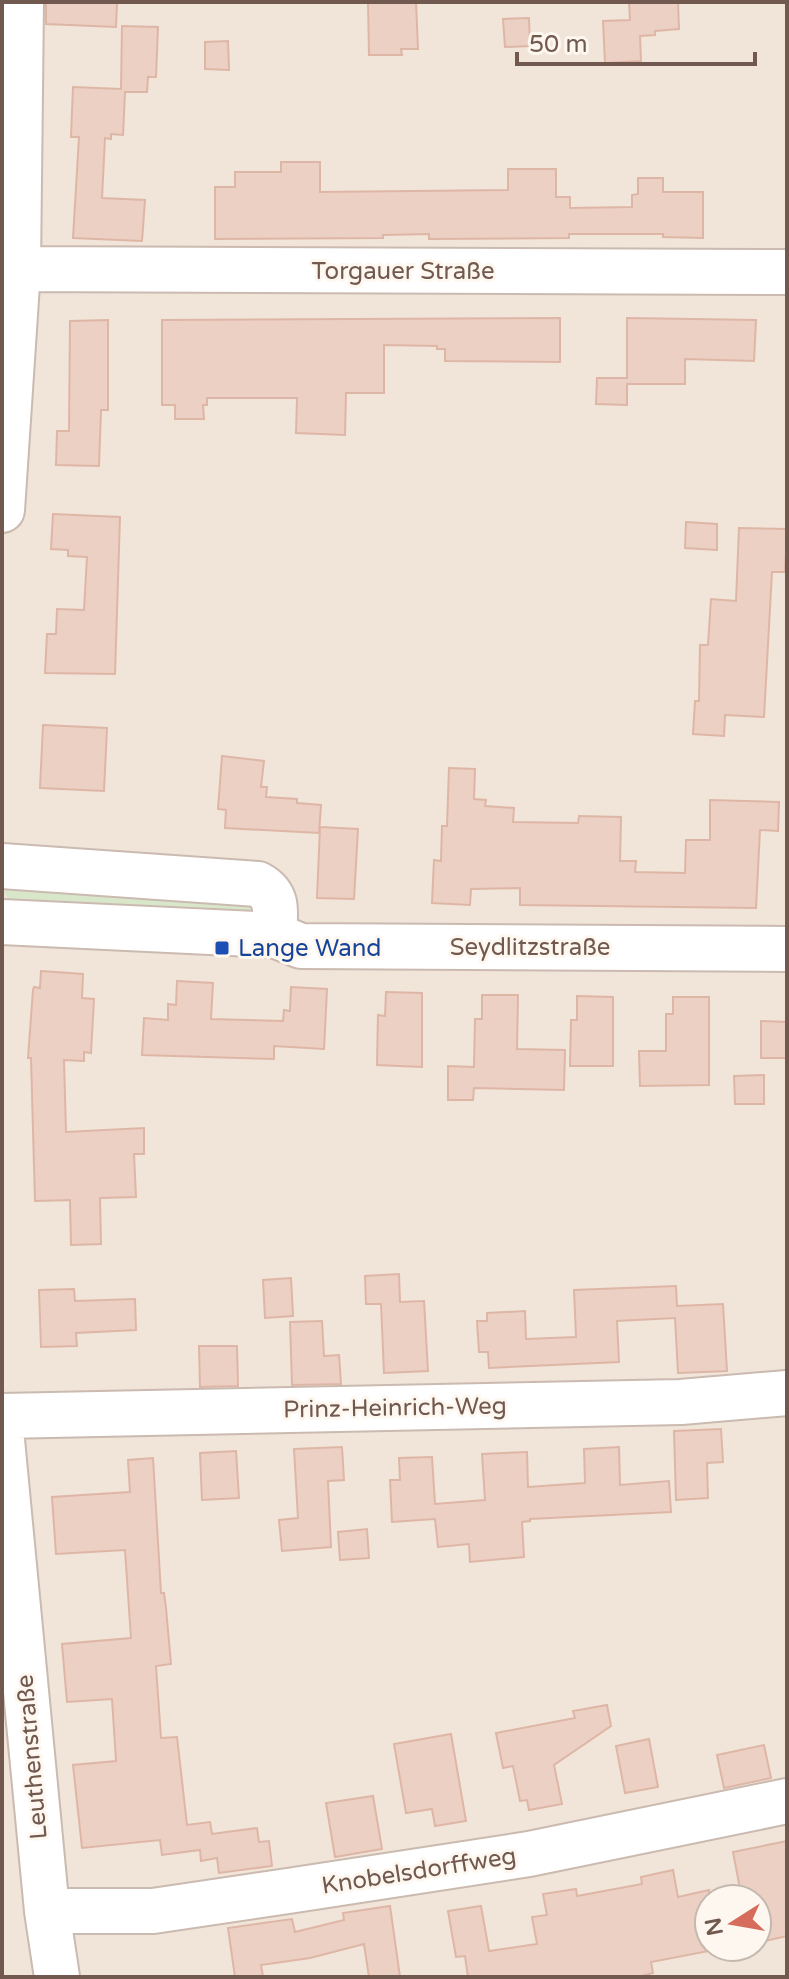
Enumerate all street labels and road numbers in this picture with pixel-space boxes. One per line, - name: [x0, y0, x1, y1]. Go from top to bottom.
- street label: Torgauer Straße: [312, 257, 494, 286]
- street label: Seydlitzstraße: [450, 933, 610, 962]
- street label: Prinz-Heinrich-Weg: [283, 1392, 507, 1424]
- street label: Leuthenstraße: [10, 1673, 54, 1841]
- street label: Knobelsdorffweg: [320, 1841, 518, 1901]

